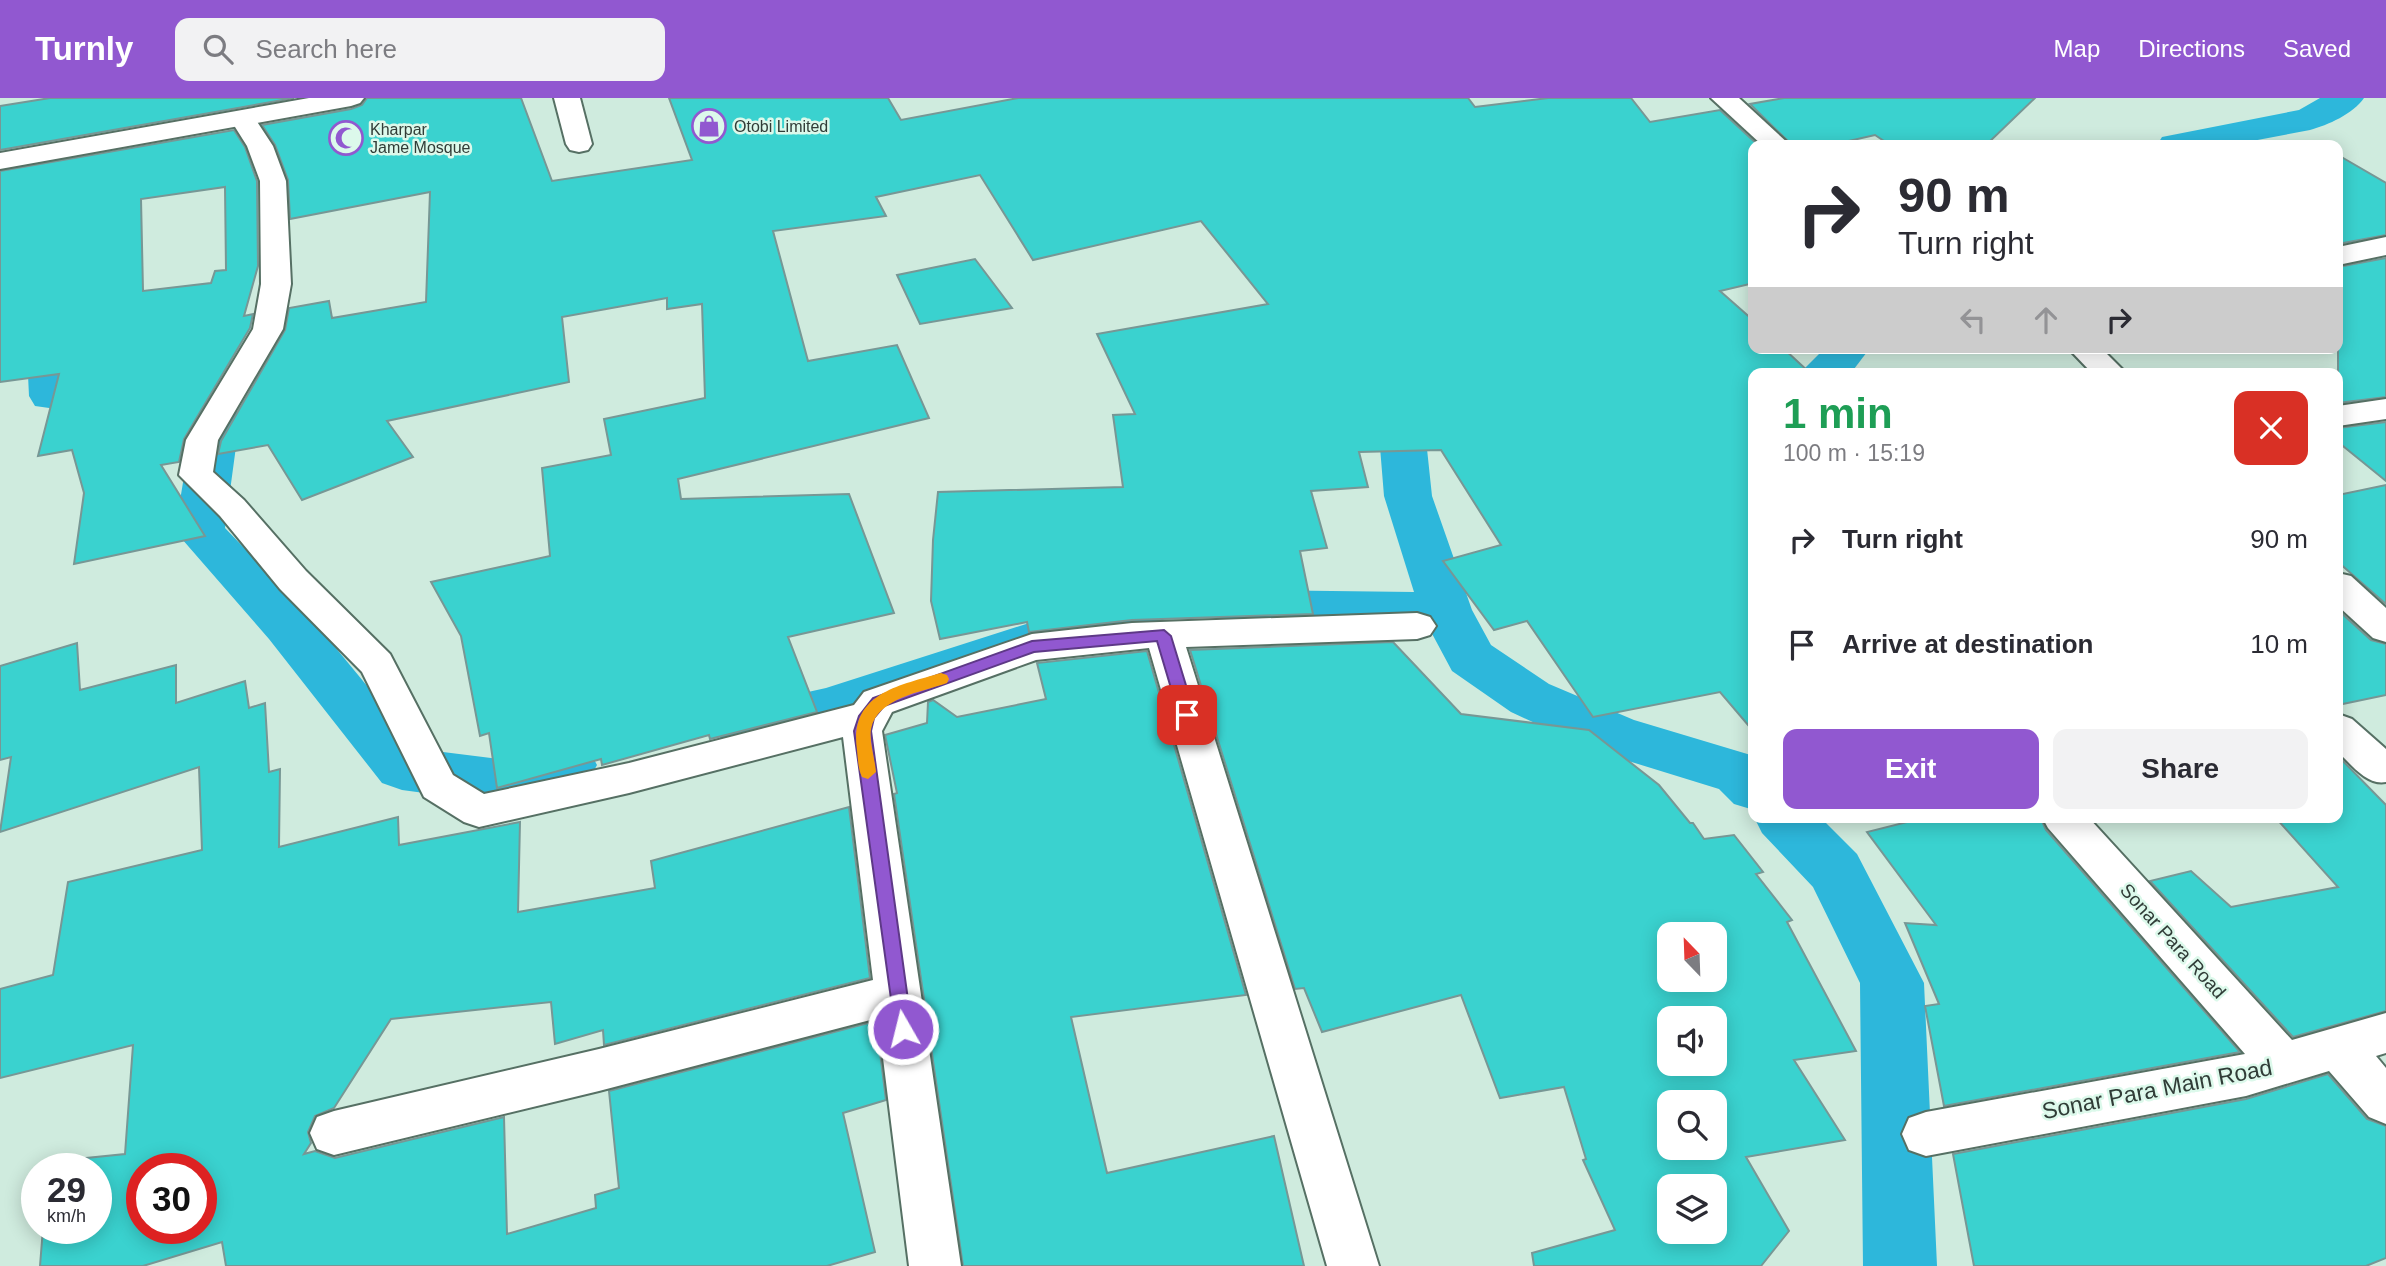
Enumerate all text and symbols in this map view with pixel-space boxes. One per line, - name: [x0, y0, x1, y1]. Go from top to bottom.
- search box: [175, 18, 665, 81]
- text: Turnly: [35, 30, 133, 67]
- icon: search: [199, 30, 237, 68]
- text: Search here: [255, 34, 397, 64]
- text: Map: [2054, 35, 2100, 62]
- text: Directions: [2138, 35, 2245, 62]
- text: Saved: [2283, 35, 2351, 62]
- shop icon: Otobi Limited: [690, 107, 728, 145]
- place label: Otobi Limited: [734, 118, 828, 135]
- mosque icon: Kharpar Jame Mosque: [327, 119, 365, 157]
- place label: Kharpar Jame Mosque: [370, 121, 471, 156]
- icon: right: [1783, 168, 1874, 259]
- text: 90 m: [1898, 168, 2010, 222]
- text: Turn right: [1898, 225, 2034, 261]
- icon: left: [1954, 301, 1992, 339]
- icon: ahead: [2027, 301, 2065, 339]
- icon: right: [2100, 301, 2138, 339]
- text: 1 min: [1783, 390, 1893, 437]
- button: close: [2234, 391, 2308, 465]
- text: 100 m · 15:19: [1783, 440, 1925, 466]
- icon: right: [1783, 521, 1821, 559]
- text: Turn right: [1842, 524, 1963, 554]
- text: 90 m: [2250, 524, 2308, 554]
- icon: arrive: [1783, 626, 1821, 664]
- text: Arrive at destination: [1842, 629, 2093, 659]
- text: 10 m: [2250, 629, 2308, 659]
- pin: [1157, 685, 1217, 745]
- icon: arrive: [1168, 696, 1206, 734]
- button: Exit: [1783, 729, 2039, 809]
- button: Share: [2053, 729, 2308, 809]
- street label: Sonar Para Road: [2116, 879, 2230, 1003]
- north arrow: [1657, 922, 1727, 992]
- map controls: [1657, 922, 1727, 1244]
- position arrow: [866, 992, 940, 1066]
- button: sound: [1657, 1006, 1727, 1076]
- street label: Sonar Para Main Road: [2040, 1054, 2274, 1124]
- button: search: [1657, 1090, 1727, 1160]
- speed limit sign: 30: [126, 1153, 217, 1244]
- text: 29: [47, 1170, 86, 1209]
- button: layers: [1657, 1174, 1727, 1244]
- text: km/h: [47, 1206, 86, 1226]

